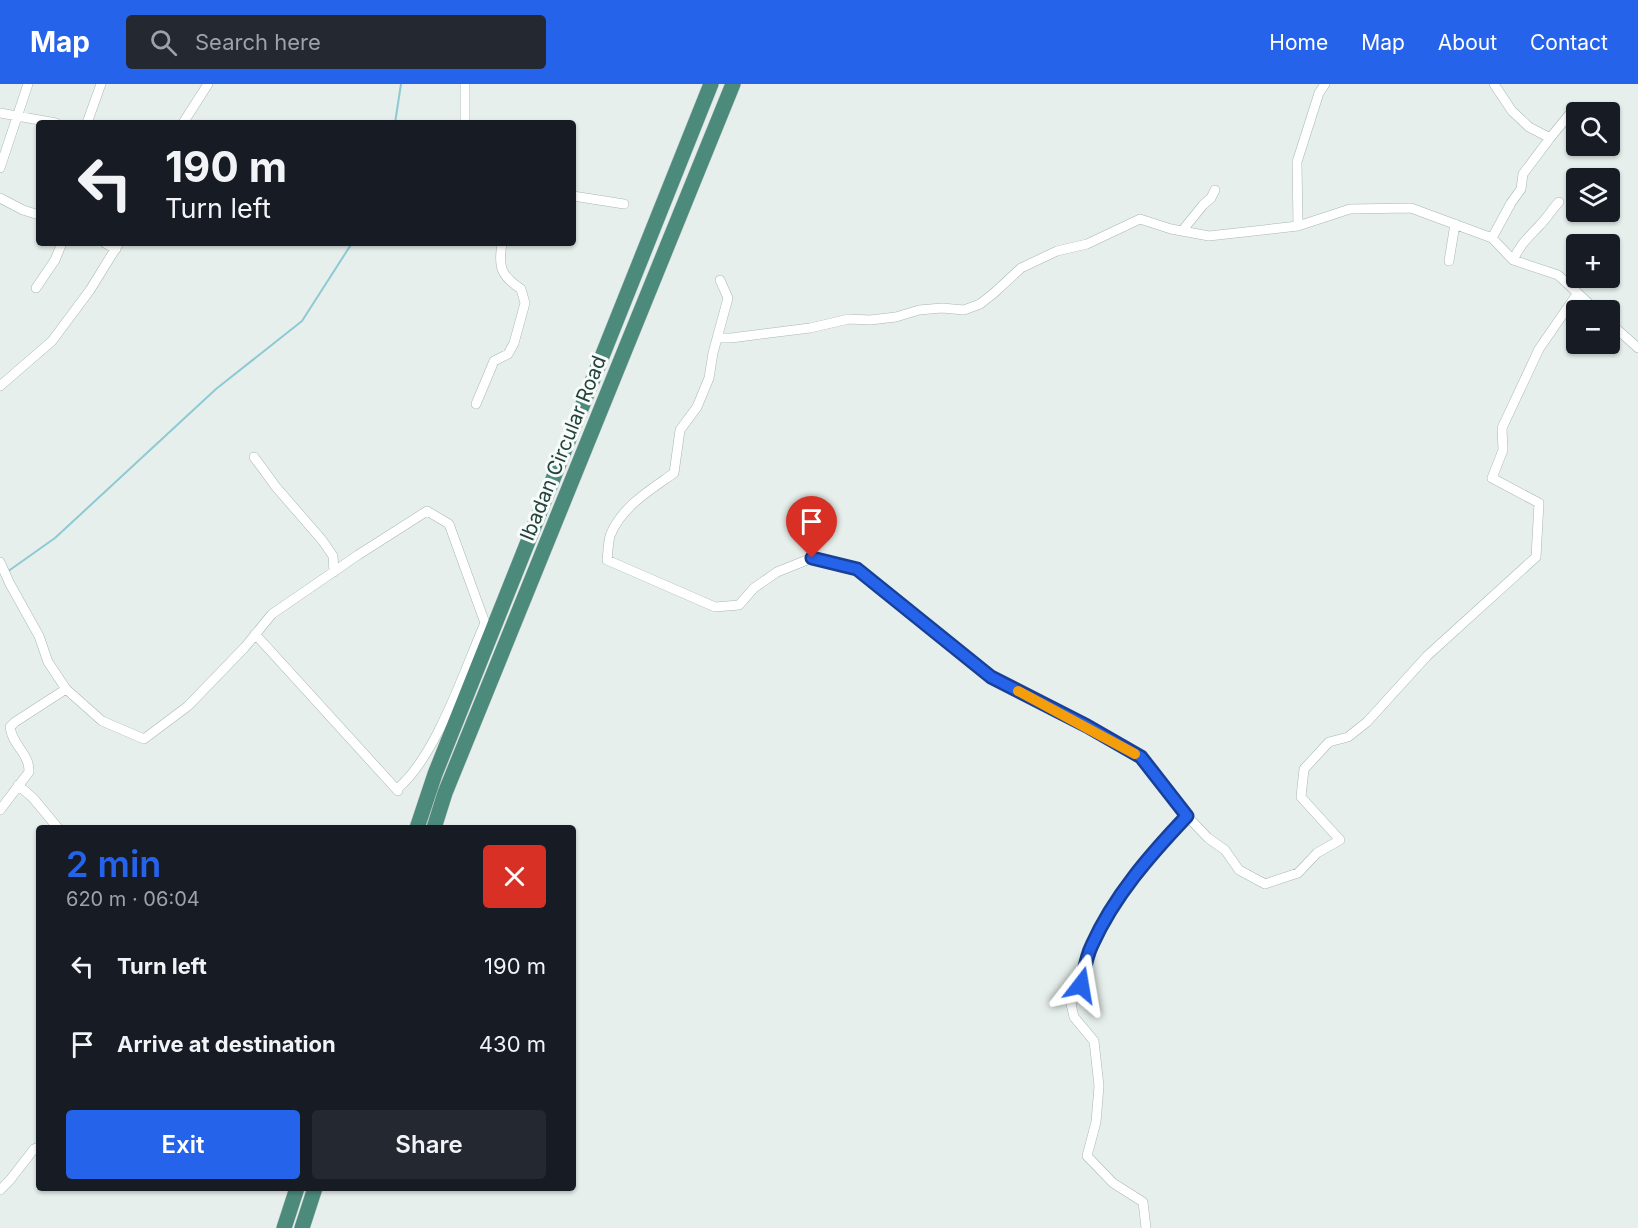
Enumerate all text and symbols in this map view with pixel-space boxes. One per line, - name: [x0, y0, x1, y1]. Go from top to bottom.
- search box: [126, 15, 546, 69]
- text: Map: [30, 25, 90, 59]
- icon: search: [147, 26, 180, 59]
- text: Search here: [195, 29, 321, 55]
- text: Home: [1269, 30, 1328, 55]
- text: Map: [1361, 30, 1405, 55]
- text: About: [1438, 30, 1497, 55]
- text: Contact: [1530, 30, 1608, 55]
- map controls: [1566, 102, 1620, 354]
- button: search: [1566, 102, 1620, 156]
- text: 190 m: [165, 141, 287, 192]
- icon: left: [66, 144, 144, 222]
- button: layers: [1566, 168, 1620, 222]
- text: Turn left: [165, 192, 271, 225]
- button: +: [1566, 234, 1620, 288]
- button: −: [1566, 300, 1620, 354]
- street label: Ibadan Circular Road: [515, 352, 611, 544]
- pin: [786, 496, 837, 558]
- icon: arrive: [795, 505, 828, 538]
- text: 2 min: [66, 842, 161, 886]
- button: close: [483, 845, 546, 908]
- text: 620 m · 06:04: [66, 887, 200, 911]
- icon: left: [66, 950, 99, 983]
- text: Turn left: [117, 953, 207, 979]
- text: 190 m: [484, 953, 546, 979]
- position arrow: [1049, 953, 1113, 1017]
- icon: arrive: [66, 1028, 99, 1061]
- text: Arrive at destination: [117, 1031, 336, 1057]
- text: 430 m: [479, 1031, 546, 1057]
- button: Exit: [66, 1110, 300, 1179]
- button: Share: [312, 1110, 546, 1179]

